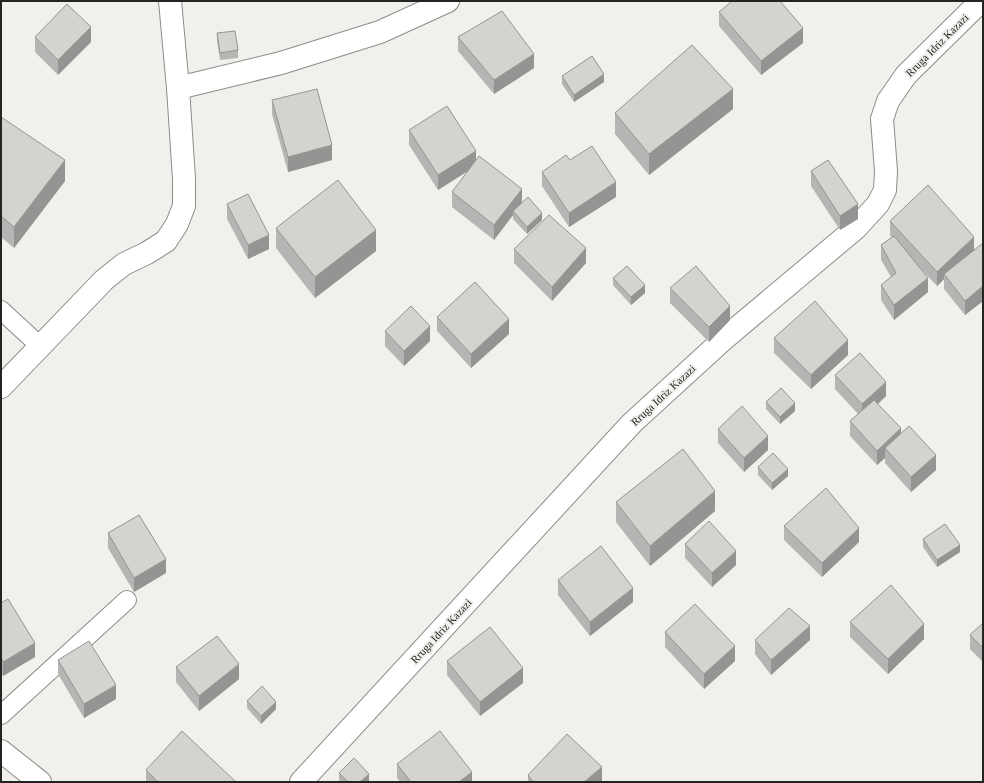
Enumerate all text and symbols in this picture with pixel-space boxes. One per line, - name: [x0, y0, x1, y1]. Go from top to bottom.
- street label: Rruga Idriz Kazazi: [903, 11, 971, 79]
- street label: Rruga Idriz Kazazi: [628, 362, 698, 428]
- street label: Rruga Idriz Kazazi: [408, 596, 474, 666]

